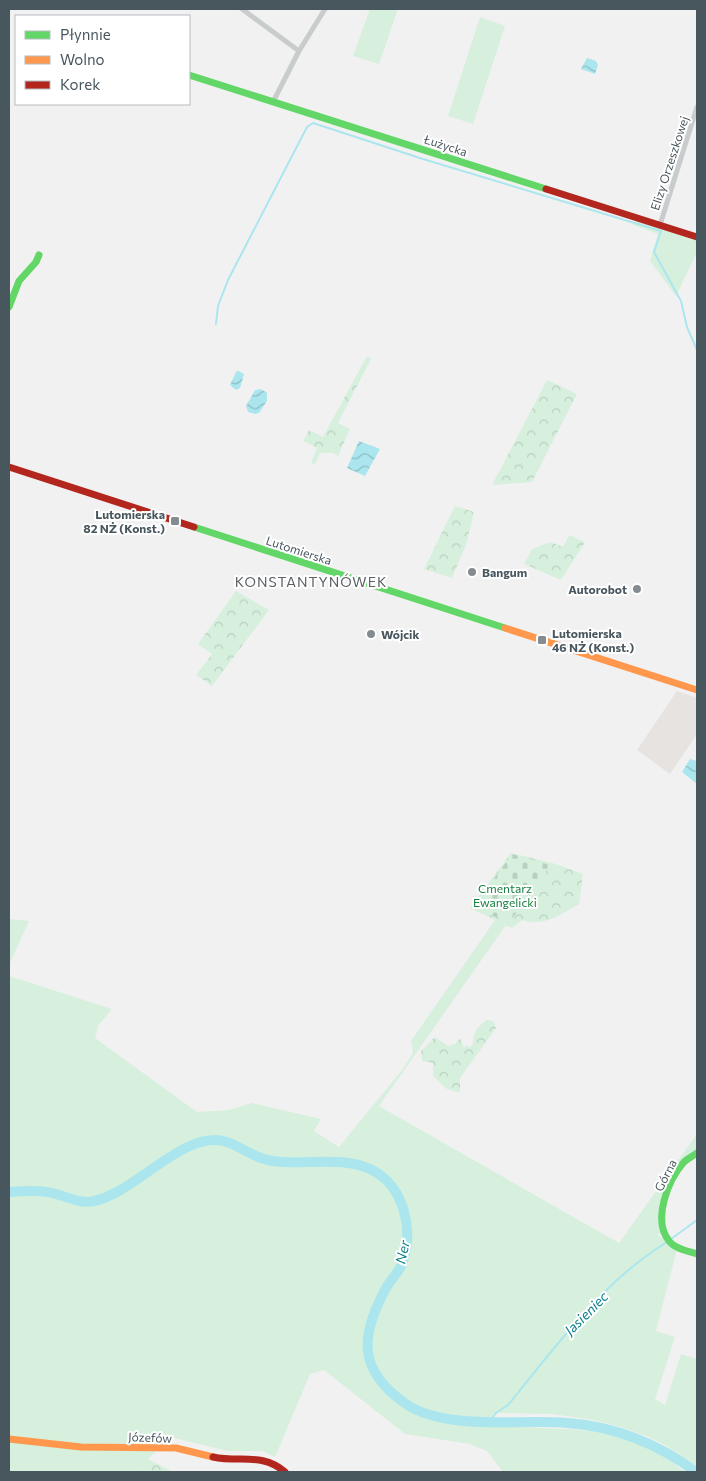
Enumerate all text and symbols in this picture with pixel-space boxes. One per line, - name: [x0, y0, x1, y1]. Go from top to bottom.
- legend: [15, 15, 190, 105]
- text: Płynnie: [60, 25, 111, 43]
- text: Wolno: [60, 50, 105, 68]
- text: Korek: [60, 75, 100, 93]
- street label: Elizy Orzeszkowej: [647, 114, 691, 212]
- street label: Łużycka: [422, 131, 469, 159]
- place label: Lutomierska 82 NŻ (Konst.): [83, 507, 165, 535]
- marker: Lutomierska 82 NŻ (Konst.): [169, 515, 181, 527]
- street label: Lutomierska: [264, 533, 334, 567]
- place label: Bangum: [482, 565, 527, 579]
- marker: Bangum: [466, 566, 478, 578]
- district label: KONSTANTYNÓWEK: [235, 573, 387, 590]
- place label: Autorobot: [568, 582, 627, 596]
- marker: Autorobot: [631, 583, 643, 595]
- place label: Lutomierska 46 NŻ (Konst.): [552, 626, 634, 654]
- place label: Wójcik: [381, 627, 419, 641]
- marker: Wójcik: [365, 628, 377, 640]
- marker: Lutomierska 46 NŻ (Konst.): [536, 634, 548, 646]
- park label: Cmentarz Ewangelicki: [473, 881, 537, 909]
- street label: Górna: [651, 1157, 679, 1193]
- water label: Ner: [391, 1238, 413, 1265]
- water label: Jasieniec: [559, 1288, 611, 1340]
- street label: Józefów: [128, 1429, 173, 1446]

